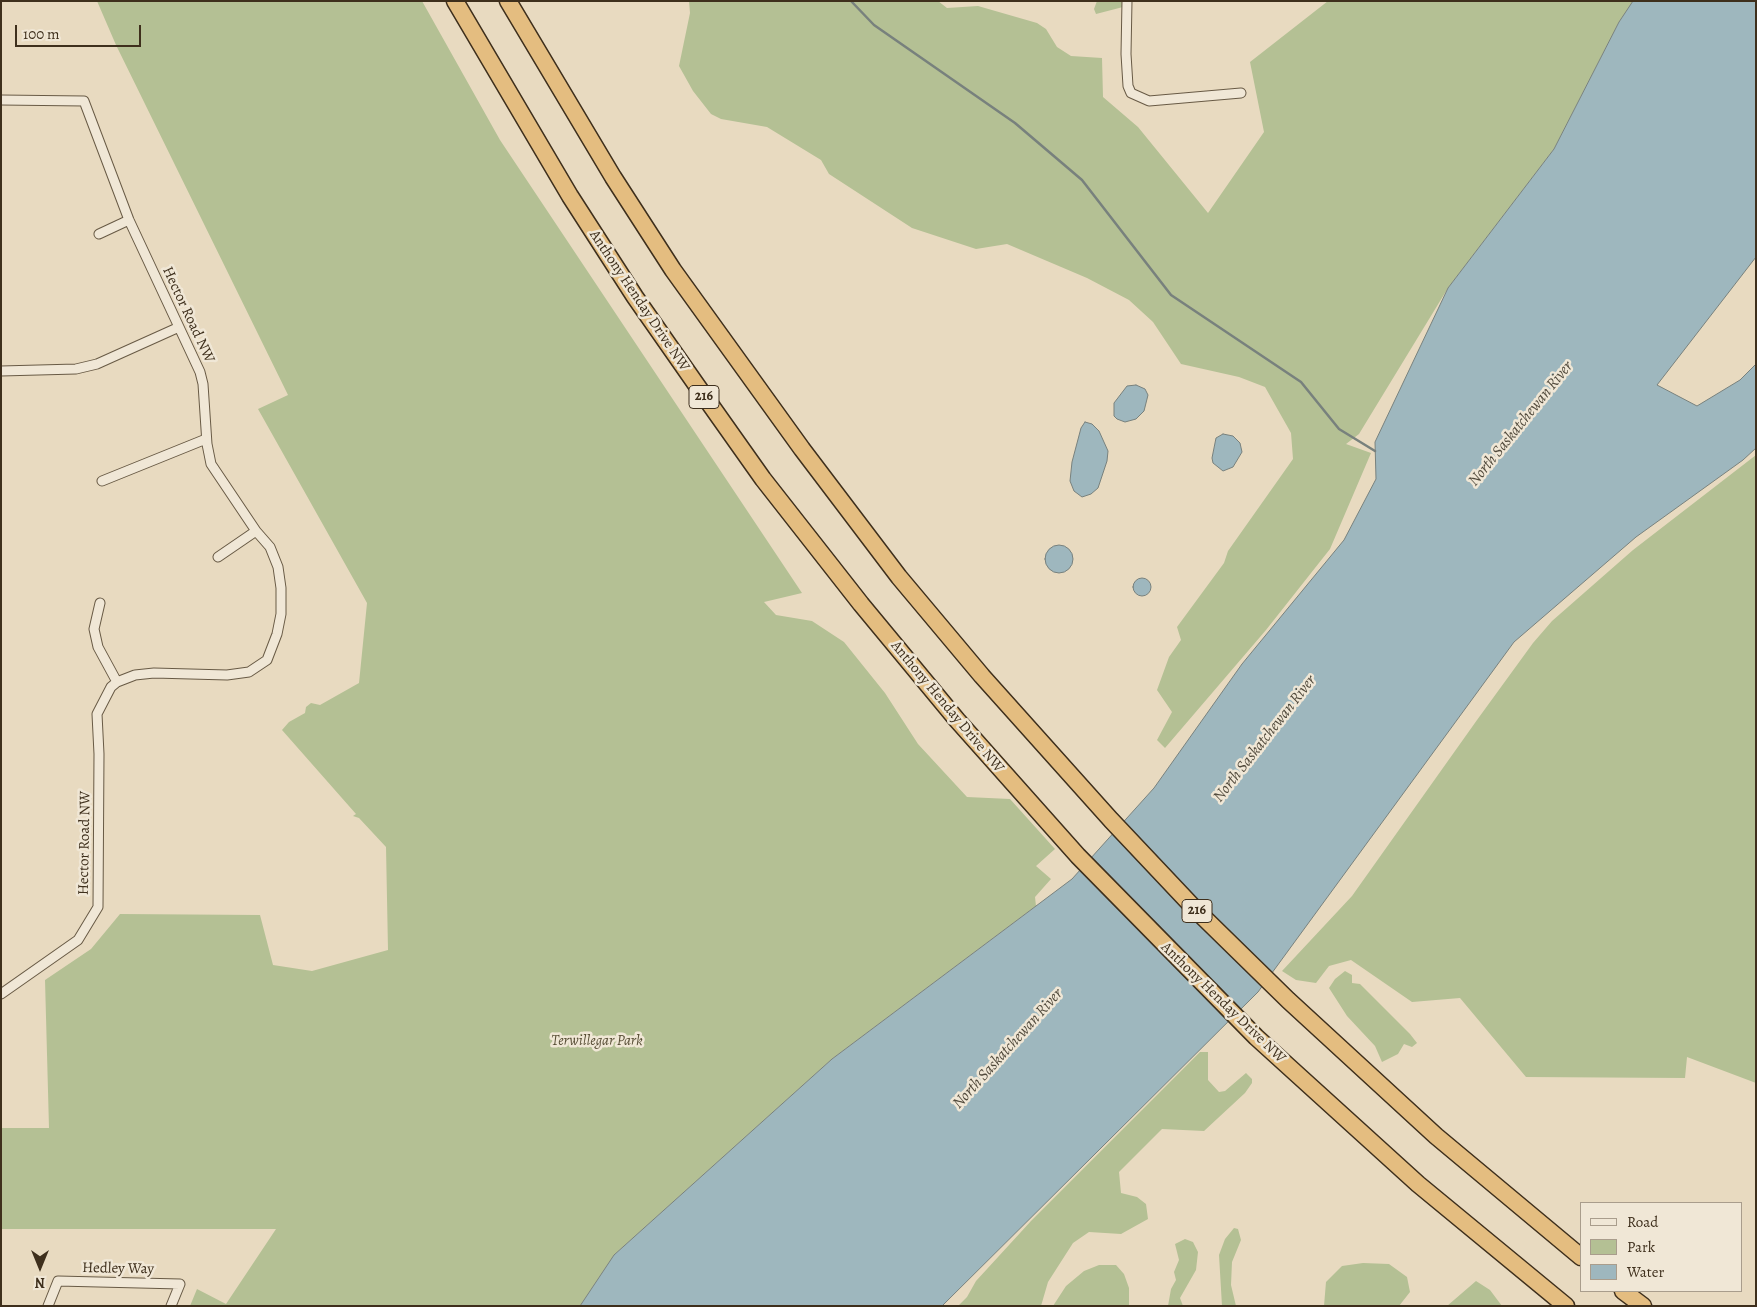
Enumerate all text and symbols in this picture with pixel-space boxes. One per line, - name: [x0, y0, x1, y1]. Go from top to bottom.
- scale bar: [18, 15, 144, 47]
- text: 100 m: [23, 24, 60, 44]
- street label: Anthony Henday Drive NW: [585, 227, 693, 375]
- street label: Hector Road NW: [158, 264, 218, 366]
- water label: North Saskatchewan River: [1465, 358, 1577, 490]
- road number: 216: [689, 386, 719, 408]
- street label: Anthony Henday Drive NW: [887, 637, 1007, 777]
- water label: North Saskatchewan River: [1210, 672, 1320, 806]
- street label: Hector Road NW: [75, 791, 95, 895]
- road number: 216: [1182, 899, 1212, 922]
- street label: Anthony Henday Drive NW: [1157, 939, 1289, 1067]
- water label: North Saskatchewan River: [949, 985, 1067, 1113]
- park label: Terwillegar Park: [551, 1032, 643, 1050]
- legend: [1580, 1202, 1742, 1292]
- text: Road: [1627, 1212, 1658, 1232]
- text: Park: [1627, 1237, 1655, 1257]
- north arrow: [15, 1242, 65, 1292]
- street label: Hedley Way: [82, 1259, 154, 1279]
- text: Water: [1627, 1262, 1664, 1282]
- text: N: [35, 1273, 45, 1292]

